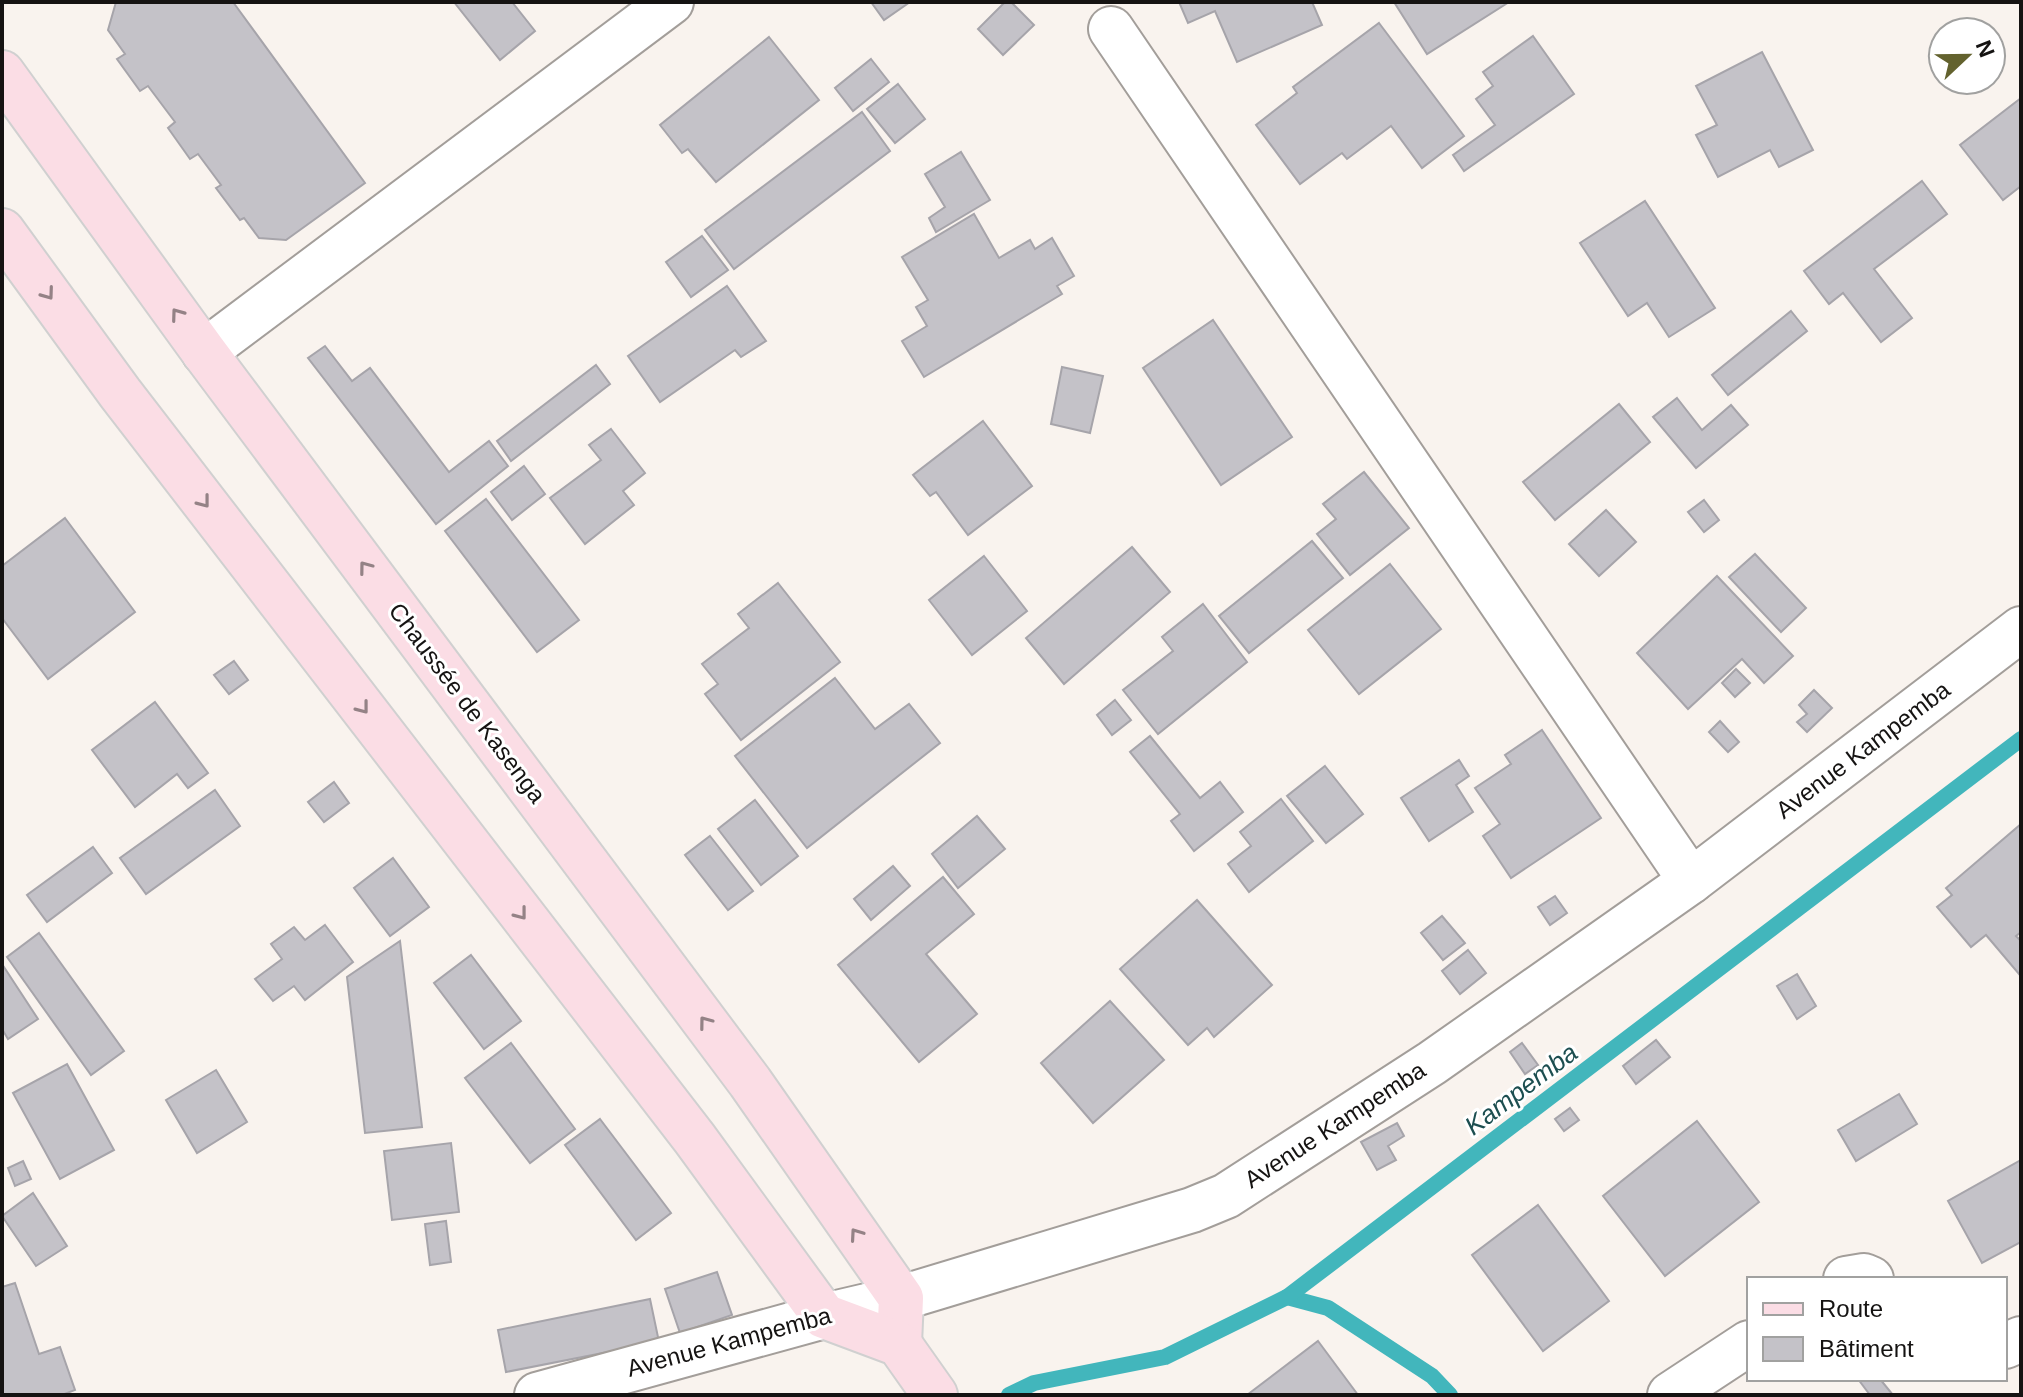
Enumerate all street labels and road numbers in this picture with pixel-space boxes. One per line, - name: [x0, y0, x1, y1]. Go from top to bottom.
- street label: Chaussée de Kasenga: [384, 598, 552, 808]
- street label: Avenue Kampemba: [1771, 675, 1955, 824]
- street label: Avenue Kampemba: [1239, 1056, 1431, 1193]
- street label: Avenue Kampemba: [624, 1301, 835, 1382]

